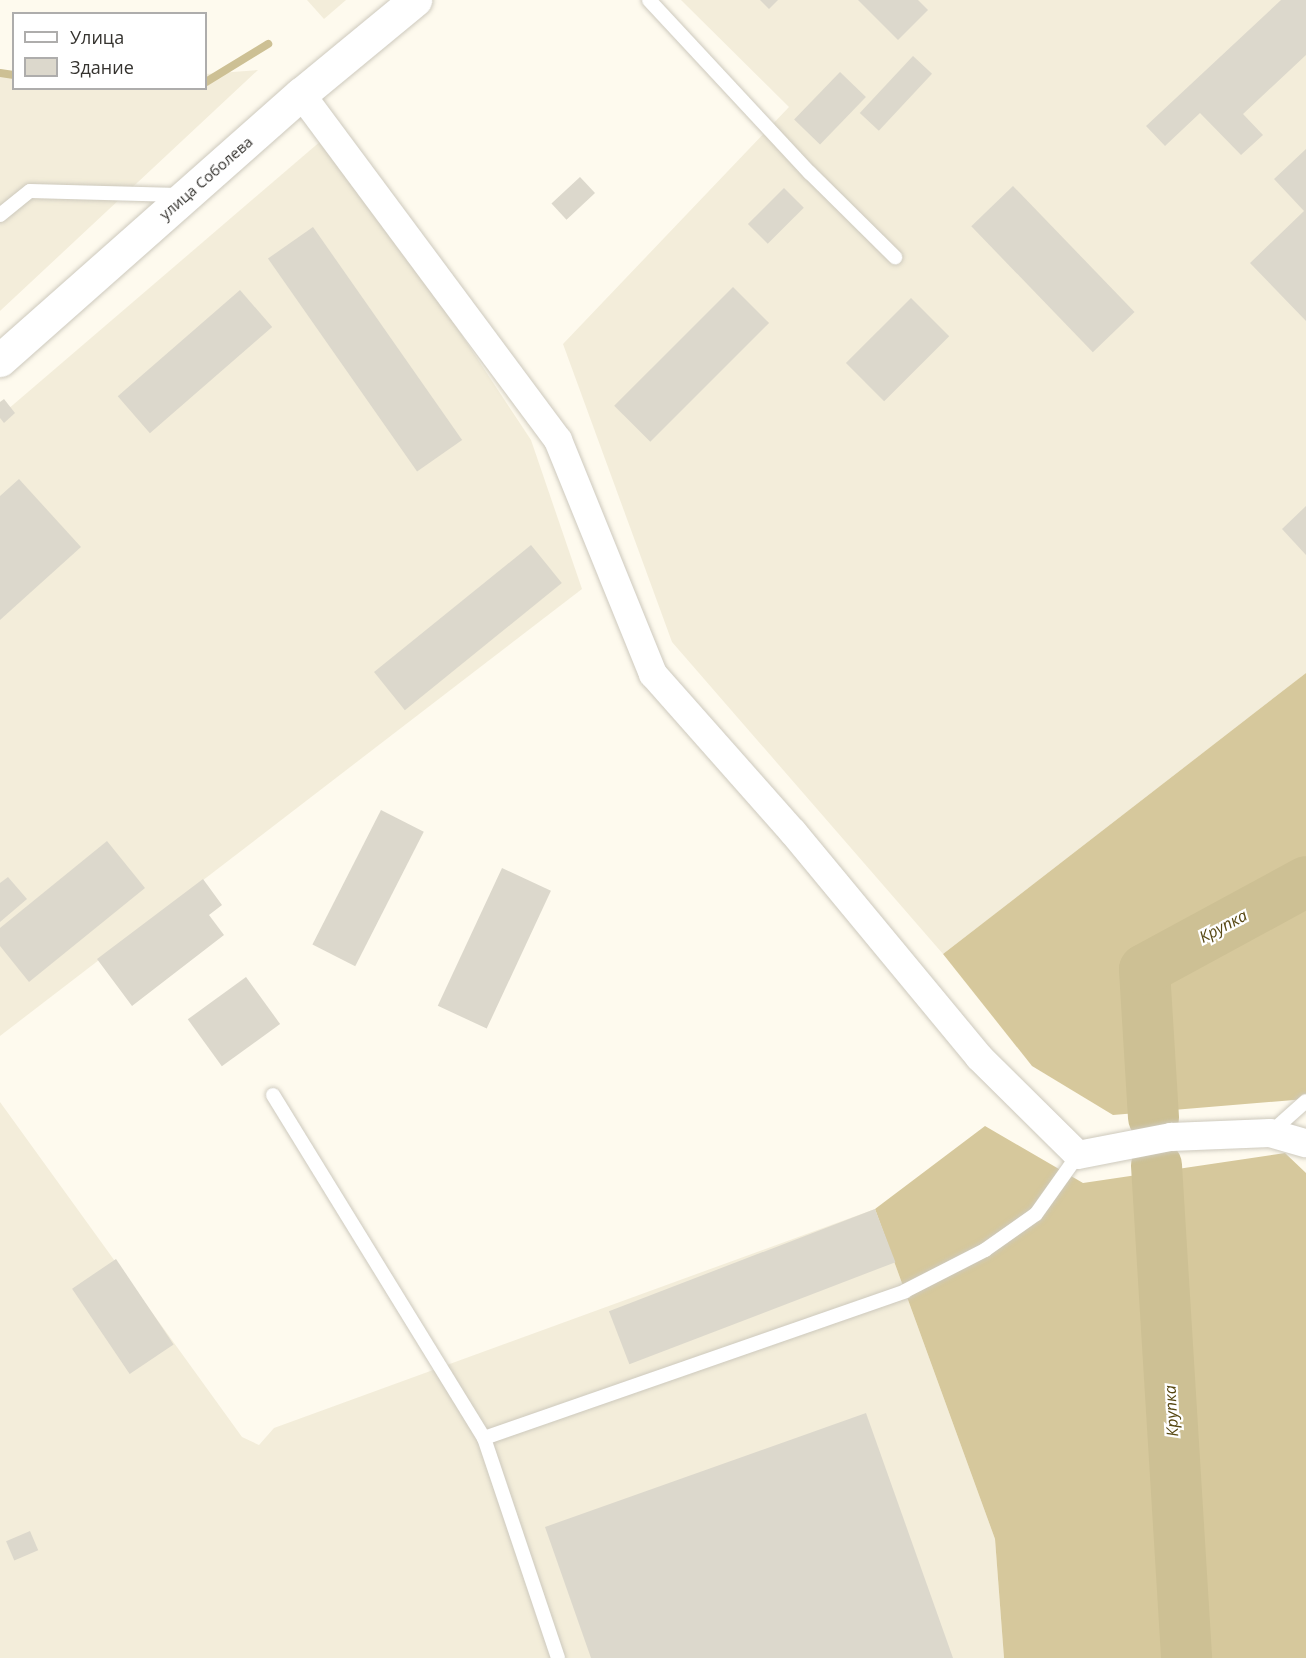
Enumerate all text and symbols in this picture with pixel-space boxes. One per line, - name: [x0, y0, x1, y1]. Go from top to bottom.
- legend: [12, 12, 207, 90]
- text: Улица: [70, 25, 124, 49]
- text: Здание: [70, 55, 134, 79]
- street label: улица Соболева: [156, 133, 256, 223]
- water label: Крупка: [1196, 905, 1250, 947]
- water label: Крупка: [1160, 1385, 1182, 1437]

